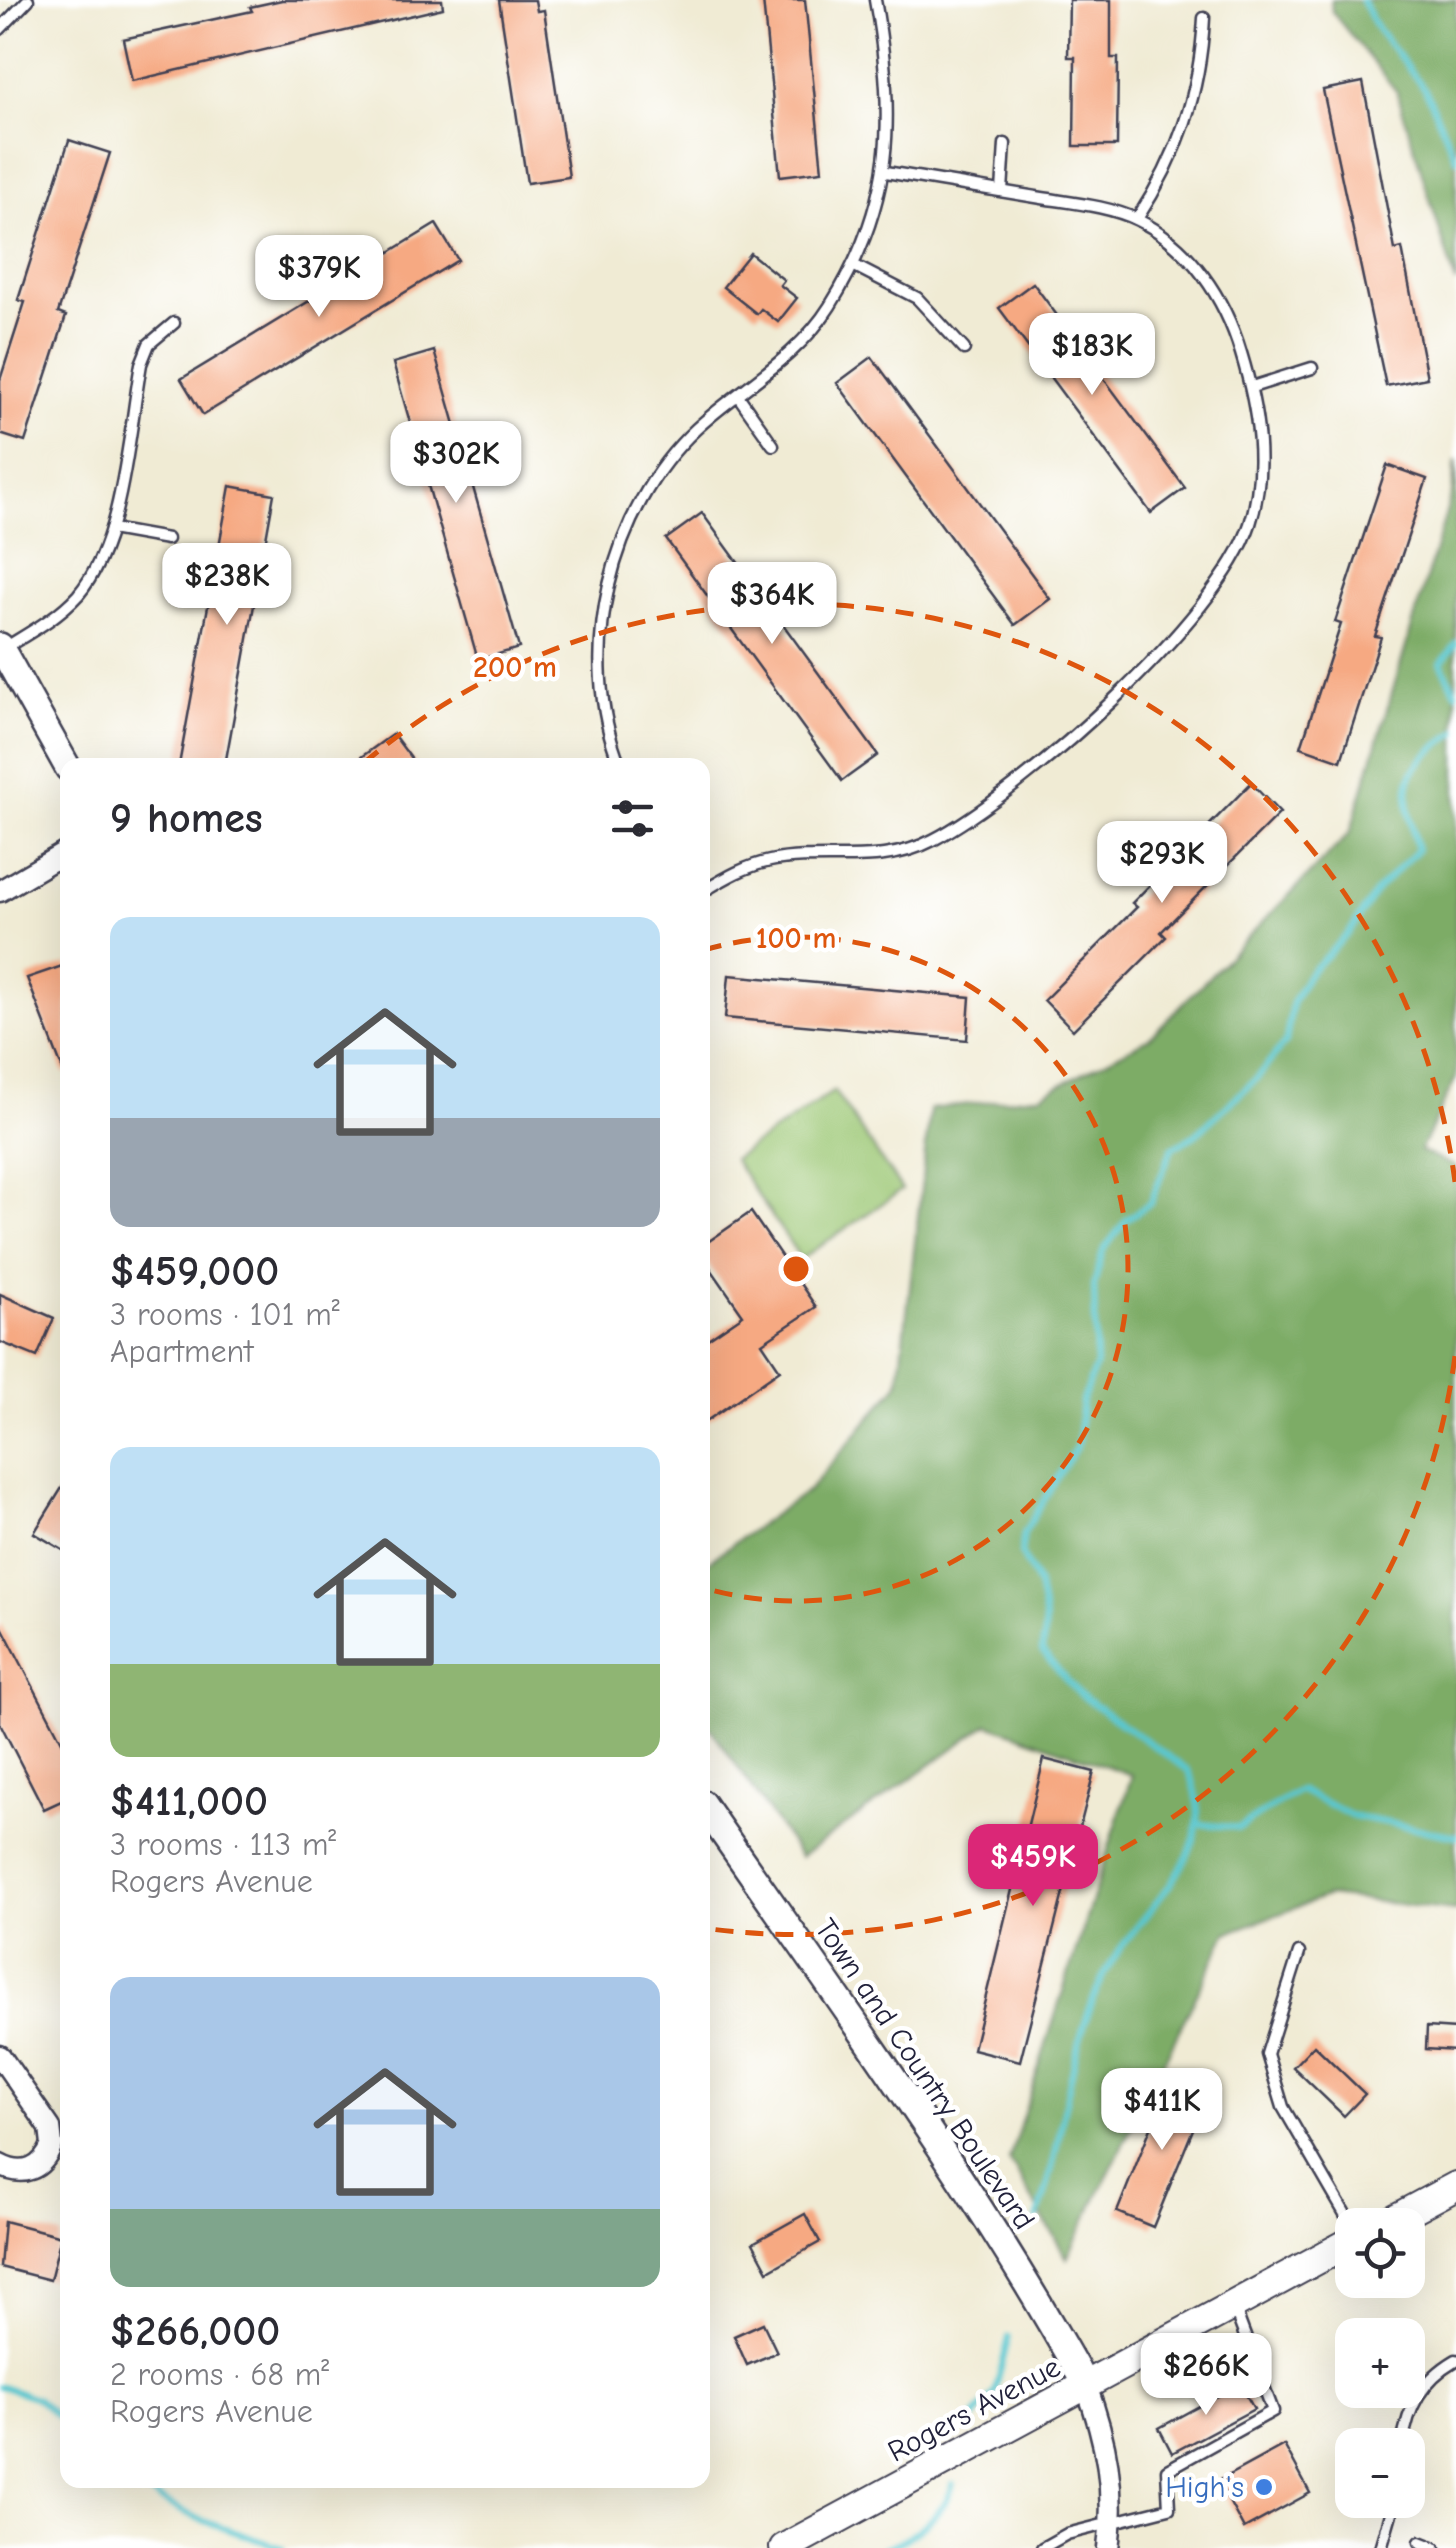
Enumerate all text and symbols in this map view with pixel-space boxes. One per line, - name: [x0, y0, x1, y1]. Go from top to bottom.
- pin: $379K: [249, 235, 389, 320]
- text: $379K: [277, 249, 361, 286]
- pin: $183K: [1022, 313, 1162, 398]
- text: $183K: [1051, 327, 1133, 364]
- pin: $302K: [386, 421, 526, 506]
- text: $302K: [412, 435, 500, 472]
- pin: $238K: [157, 543, 297, 628]
- text: $238K: [184, 557, 270, 594]
- pin: $364K: [702, 562, 842, 647]
- text: $364K: [730, 576, 814, 613]
- text: 200 m: [473, 650, 557, 685]
- icon: filters: [605, 791, 660, 846]
- text: 9 homes: [110, 794, 263, 843]
- pin: $293K: [1092, 821, 1232, 906]
- text: $293K: [1119, 835, 1205, 872]
- text: 100 m: [756, 921, 836, 956]
- icon: home: [295, 982, 475, 1162]
- text: $459,000: [110, 1247, 279, 1296]
- centre of rings: [778, 1251, 814, 1287]
- text: 3 rooms · 101 m²: [110, 1296, 340, 1333]
- text: Apartment: [110, 1333, 253, 1370]
- icon: home: [295, 1512, 475, 1692]
- text: $411,000: [110, 1777, 268, 1826]
- pin: $459K: [963, 1824, 1103, 1909]
- text: 3 rooms · 113 m²: [110, 1826, 336, 1863]
- text: $459K: [990, 1838, 1076, 1875]
- text: Rogers Avenue: [110, 1863, 313, 1900]
- street label: Town and Country Boulevard: [807, 1912, 1042, 2236]
- icon: home: [295, 2042, 475, 2222]
- pin: $411K: [1092, 2068, 1232, 2153]
- text: $411K: [1123, 2082, 1201, 2119]
- map controls: [1335, 2208, 1425, 2518]
- button: locate: [1335, 2208, 1425, 2298]
- text: $266,000: [110, 2307, 280, 2356]
- button: +: [1335, 2318, 1425, 2408]
- pin: $266K: [1136, 2333, 1276, 2418]
- text: $266K: [1163, 2347, 1249, 2384]
- street label: Rogers Avenue: [882, 2349, 1066, 2470]
- text: 2 rooms · 68 m²: [110, 2356, 329, 2393]
- text: Rogers Avenue: [110, 2393, 313, 2430]
- button: −: [1335, 2428, 1425, 2518]
- place label: High's: [1165, 2470, 1244, 2505]
- marker: High's: [1253, 2476, 1275, 2498]

